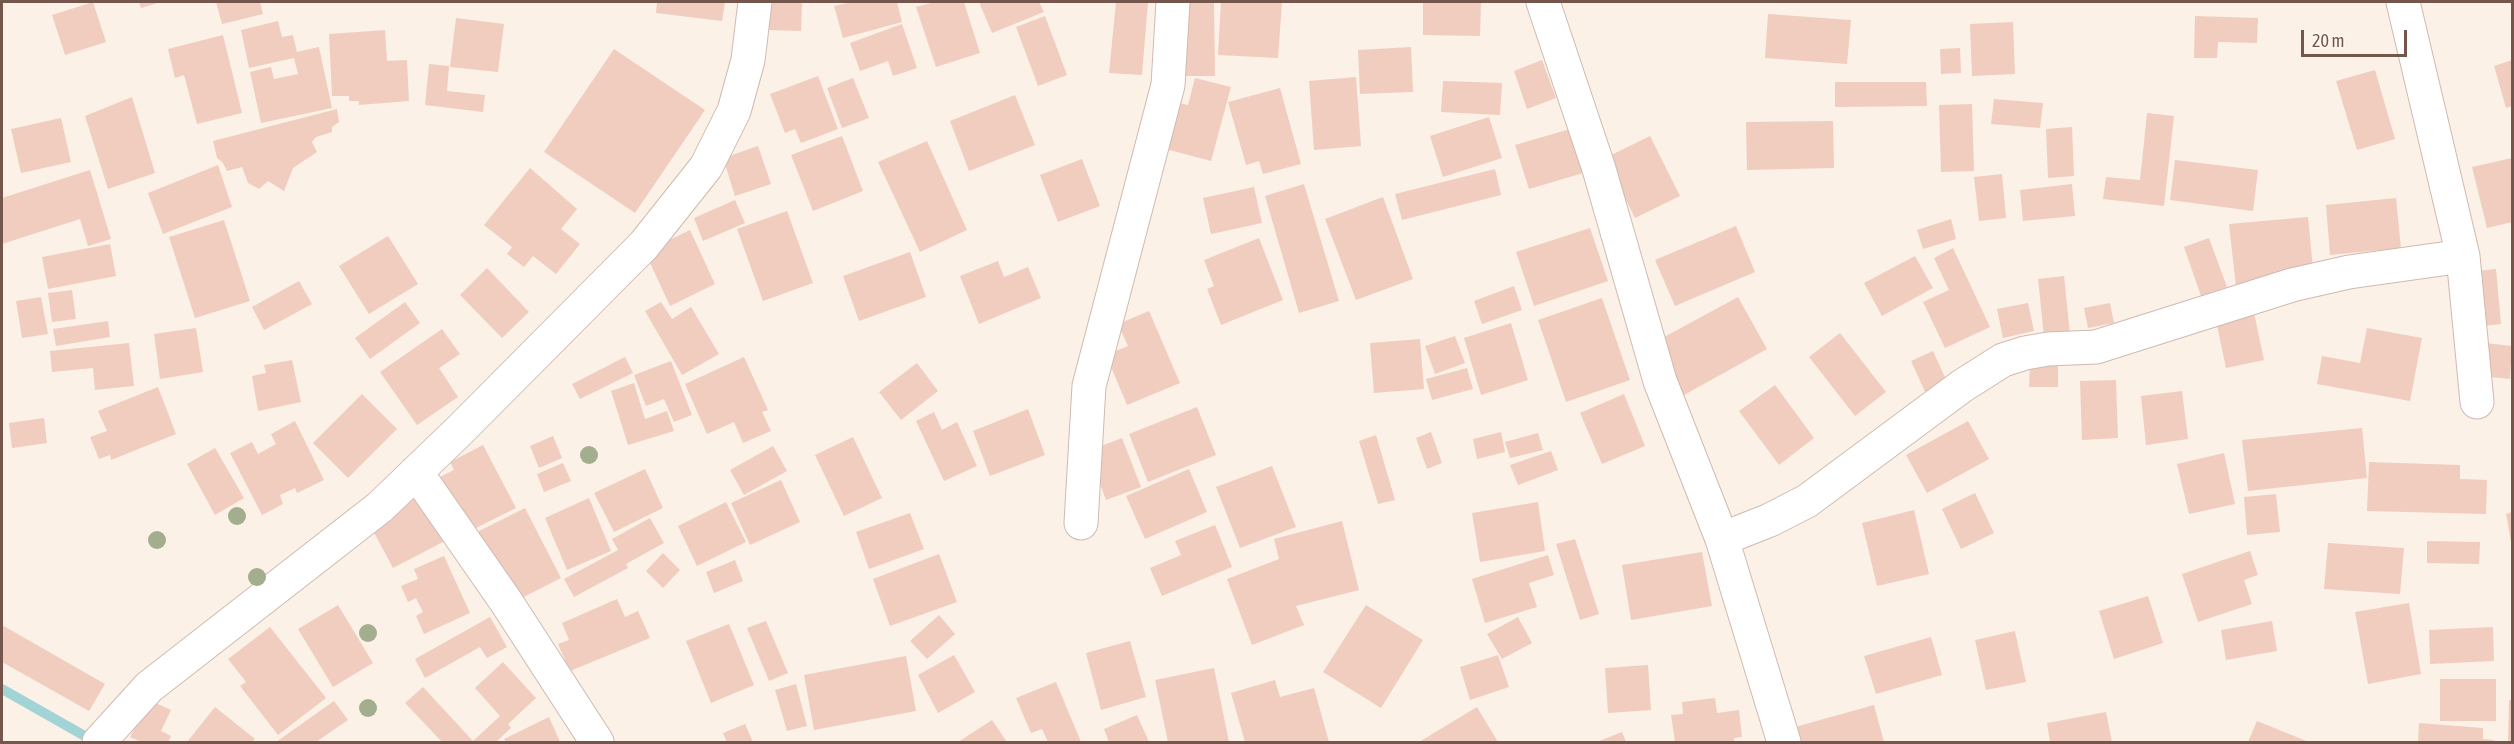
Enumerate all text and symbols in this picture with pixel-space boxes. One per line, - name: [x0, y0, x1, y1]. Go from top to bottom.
- scale bar: [2304, 18, 2410, 56]
- text: 20 m: [2312, 30, 2344, 51]

